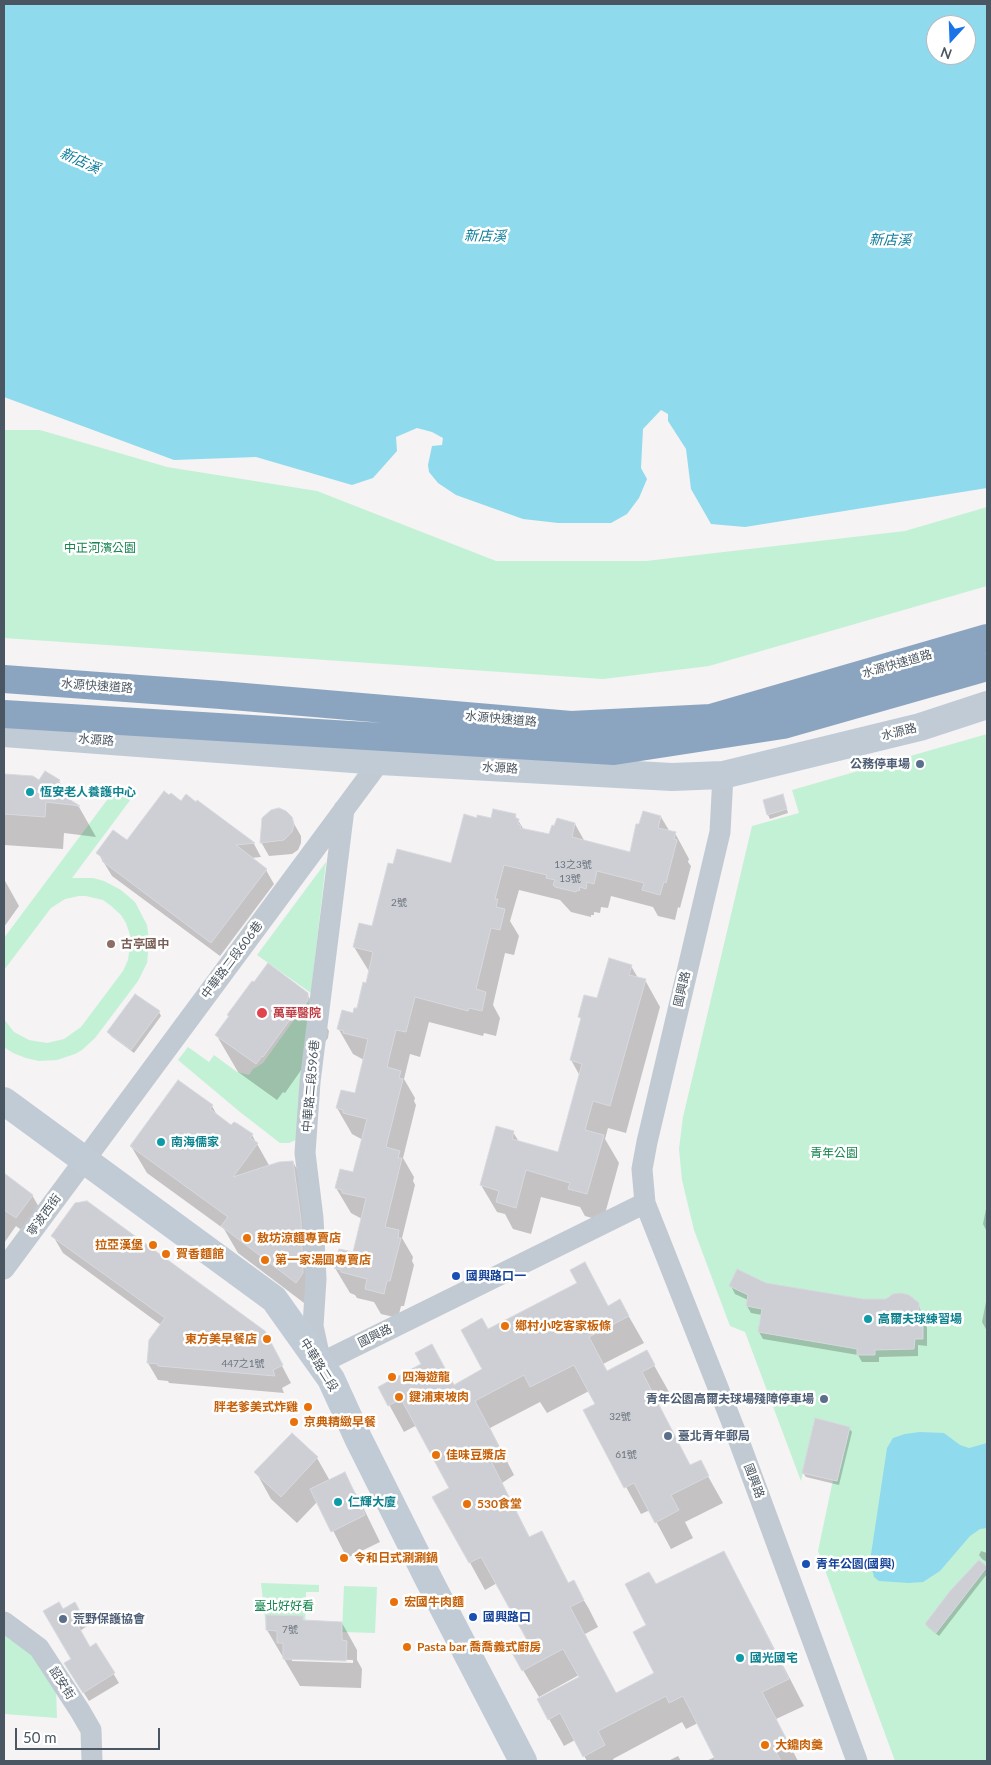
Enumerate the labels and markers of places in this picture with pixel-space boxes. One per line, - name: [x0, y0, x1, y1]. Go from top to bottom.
- place label: 公務停車場: [850, 757, 910, 771]
- marker: 公務停車場: [914, 758, 926, 770]
- place label: 恆安老人養護中心: [40, 785, 136, 799]
- marker: 恆安老人養護中心: [24, 786, 36, 798]
- place label: 古亭國中: [121, 937, 169, 951]
- marker: 古亭國中: [105, 938, 117, 950]
- marker: 萬華醫院: [255, 1006, 269, 1020]
- place label: 萬華醫院: [273, 1006, 321, 1020]
- place label: 南海儒家: [171, 1135, 219, 1149]
- marker: 南海儒家: [155, 1136, 167, 1148]
- place label: 敖坊涼麵專賣店: [257, 1231, 341, 1245]
- marker: 敖坊涼麵專賣店: [241, 1232, 253, 1244]
- place label: 拉亞漢堡: [95, 1238, 143, 1252]
- marker: 拉亞漢堡: [147, 1239, 159, 1251]
- place label: 賀香麵館: [176, 1247, 224, 1261]
- marker: 賀香麵館: [160, 1248, 172, 1260]
- place label: 第一家湯圓專賣店: [275, 1253, 371, 1267]
- marker: 第一家湯圓專賣店: [259, 1254, 271, 1266]
- place label: 國興路口一: [466, 1269, 526, 1283]
- marker: 國興路口一: [450, 1270, 462, 1282]
- place label: 高爾夫球練習場: [878, 1312, 962, 1326]
- marker: 高爾夫球練習場: [862, 1313, 874, 1325]
- place label: 鄉村小吃客家板條: [515, 1319, 611, 1333]
- marker: 鄉村小吃客家板條: [499, 1320, 511, 1332]
- place label: 東方美早餐店: [185, 1332, 257, 1346]
- marker: 東方美早餐店: [261, 1333, 273, 1345]
- place label: 四海遊龍: [402, 1370, 450, 1384]
- marker: 四海遊龍: [386, 1371, 398, 1383]
- place label: 鍵浦東坡肉: [409, 1390, 469, 1404]
- marker: 鍵浦東坡肉: [393, 1391, 405, 1403]
- place label: 青年公園高爾夫球場殘障停車場: [646, 1392, 814, 1406]
- marker: 青年公園高爾夫球場殘障停車場: [818, 1393, 830, 1405]
- place label: 胖老爹美式炸雞: [214, 1400, 298, 1414]
- marker: 胖老爹美式炸雞: [302, 1401, 314, 1413]
- place label: 京典精緻早餐: [304, 1415, 376, 1429]
- marker: 京典精緻早餐: [288, 1416, 300, 1428]
- place label: 臺北青年郵局: [678, 1429, 750, 1443]
- marker: 臺北青年郵局: [662, 1430, 674, 1442]
- place label: 佳味豆漿店: [446, 1448, 506, 1462]
- marker: 佳味豆漿店: [430, 1449, 442, 1461]
- place label: 仁輝大廈: [348, 1495, 396, 1509]
- marker: 仁輝大廈: [332, 1496, 344, 1508]
- place label: 530食堂: [477, 1497, 522, 1511]
- marker: 530食堂: [461, 1498, 473, 1510]
- place label: 令和日式涮涮鍋: [354, 1551, 438, 1565]
- marker: 令和日式涮涮鍋: [338, 1552, 350, 1564]
- place label: 青年公園(國興): [816, 1557, 895, 1571]
- marker: 青年公園(國興): [800, 1558, 812, 1570]
- place label: 宏國牛肉麵: [404, 1595, 464, 1609]
- marker: 宏國牛肉麵: [388, 1596, 400, 1608]
- place label: 國興路口: [483, 1610, 531, 1624]
- marker: 國興路口: [467, 1611, 479, 1623]
- place label: 荒野保護協會: [73, 1612, 145, 1626]
- marker: 荒野保護協會: [57, 1613, 69, 1625]
- place label: Pasta bar 喬喬義式廚房: [417, 1640, 541, 1654]
- marker: Pasta bar 喬喬義式廚房: [401, 1641, 413, 1653]
- place label: 國光國宅: [750, 1651, 798, 1665]
- marker: 國光國宅: [734, 1652, 746, 1664]
- place label: 大鐤肉羹: [775, 1738, 823, 1752]
- marker: 大鐤肉羹: [759, 1739, 771, 1751]

